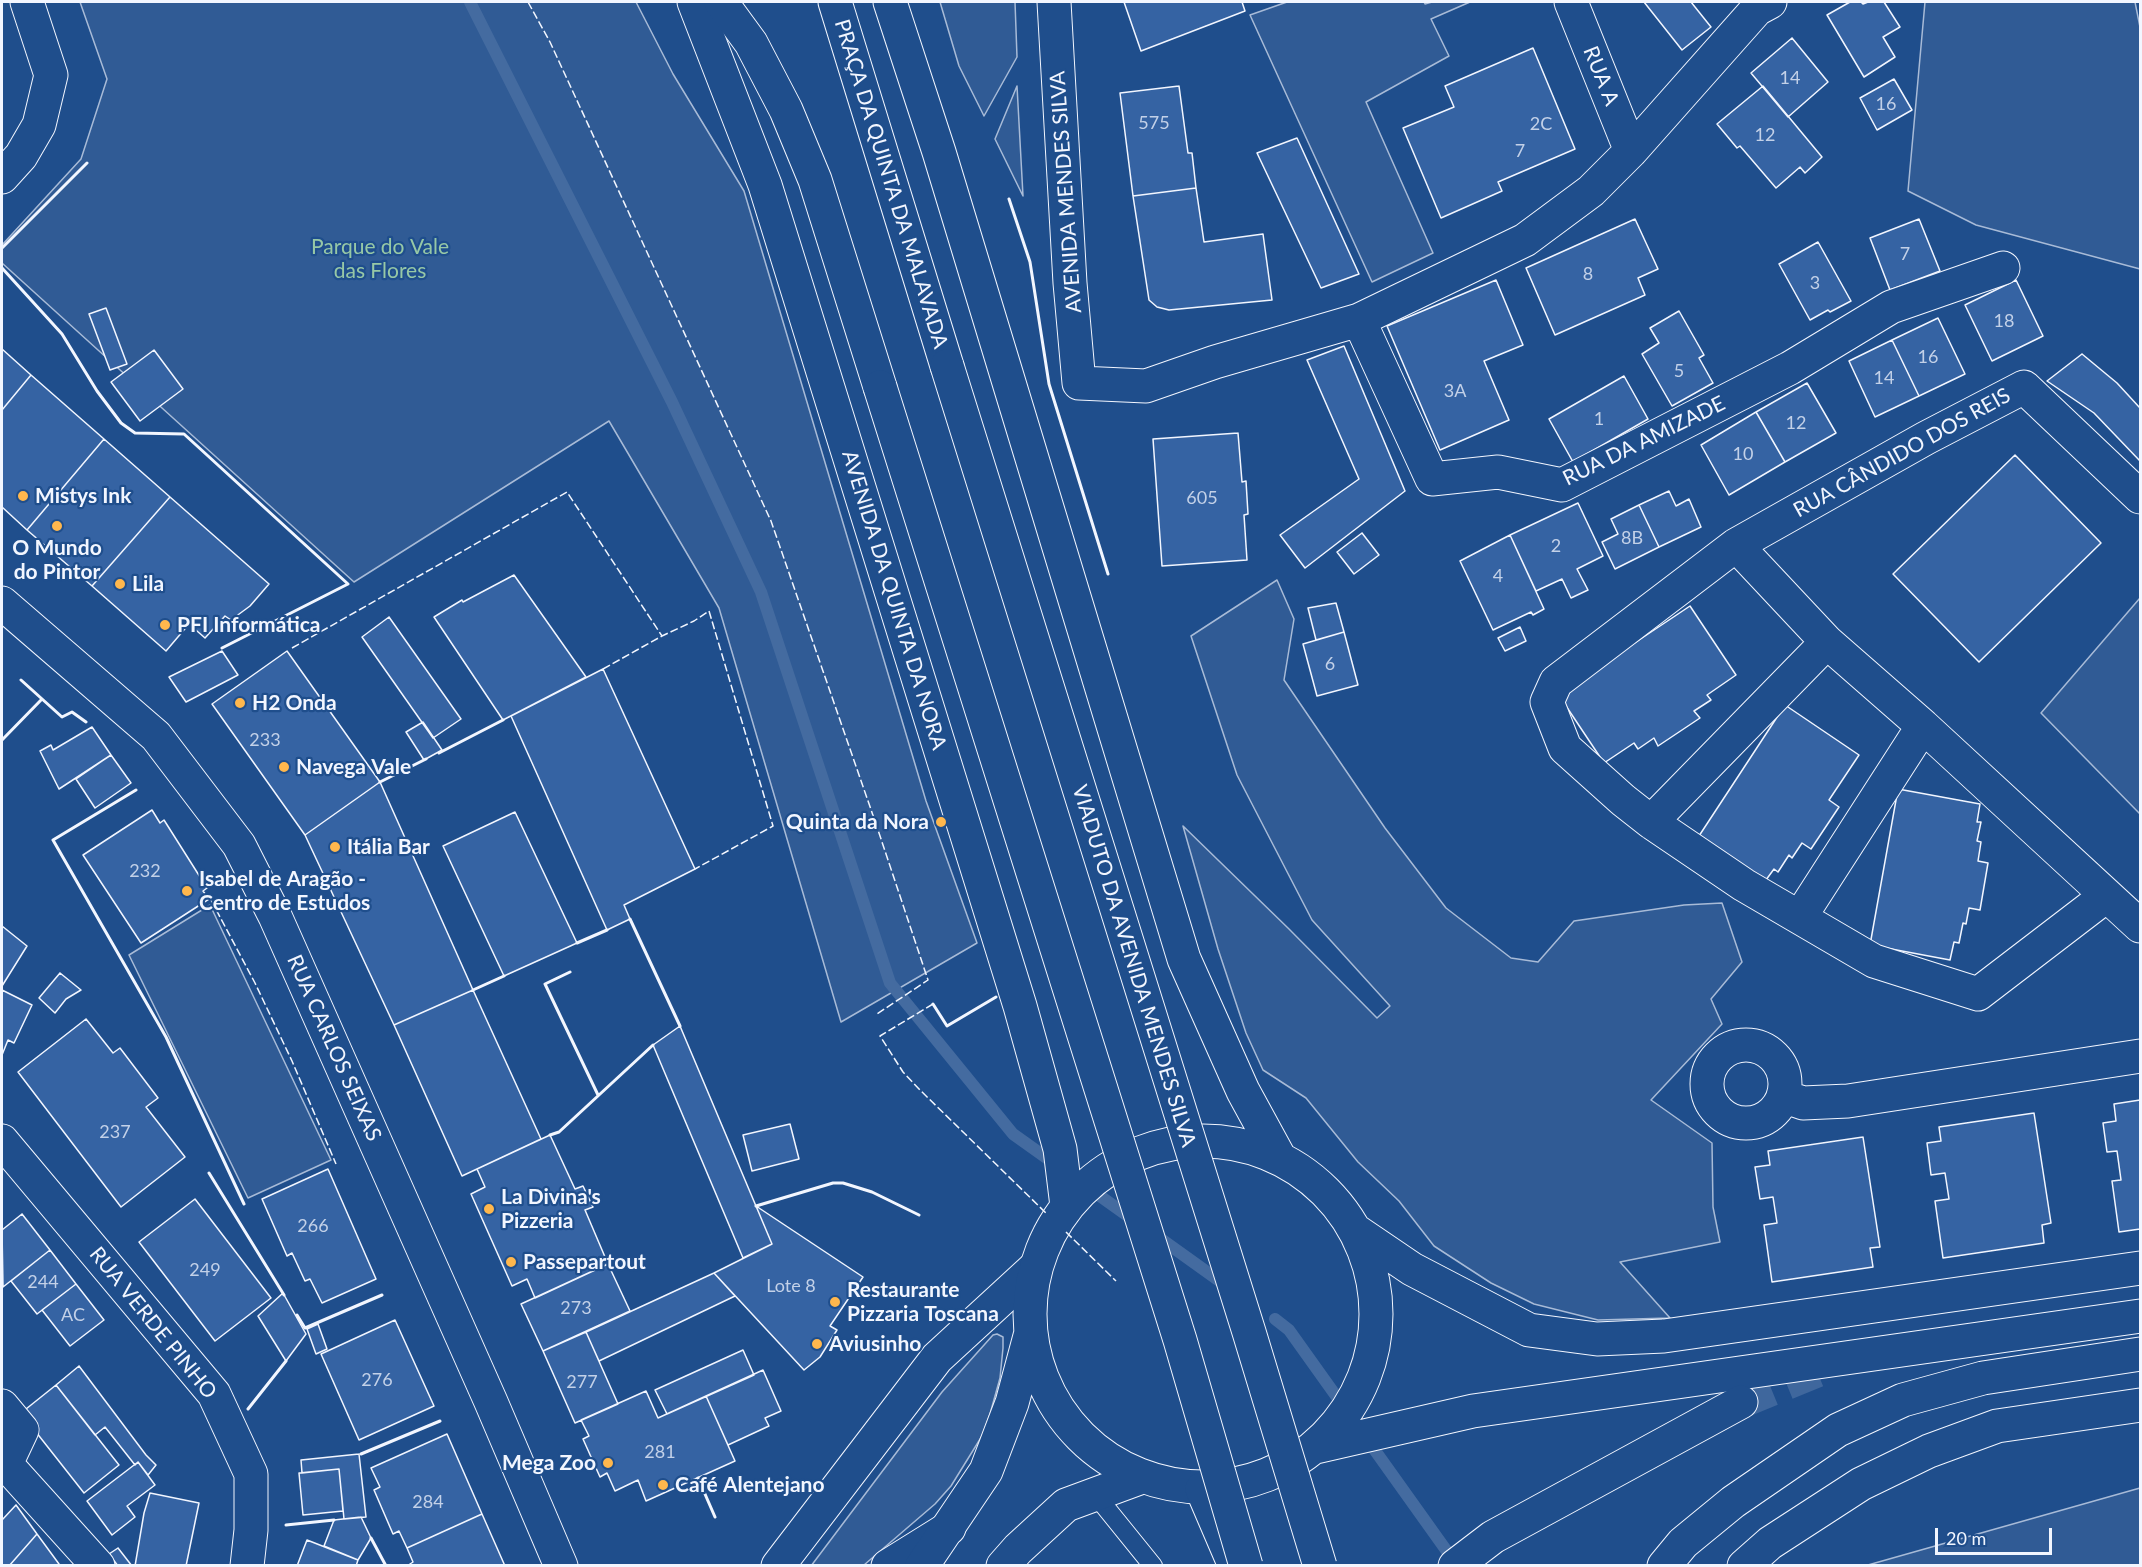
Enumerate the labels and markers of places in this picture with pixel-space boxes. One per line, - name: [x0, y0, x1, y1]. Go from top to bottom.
- place label: Mistys Ink: [35, 483, 131, 509]
- marker: Mistys Ink: [16, 489, 30, 503]
- marker: O Mundo do Pintor: [50, 519, 64, 533]
- place label: O Mundo do Pintor: [12, 535, 102, 585]
- place label: Lila: [132, 571, 164, 597]
- marker: Lila: [113, 577, 127, 591]
- place label: PFI Informática: [177, 612, 320, 638]
- marker: PFI Informática: [158, 618, 172, 632]
- place label: H2 Onda: [252, 690, 337, 716]
- marker: H2 Onda: [233, 696, 247, 710]
- place label: Navega Vale: [296, 754, 411, 780]
- marker: Navega Vale: [277, 760, 291, 774]
- place label: Quinta da Nora: [786, 809, 929, 835]
- marker: Quinta da Nora: [934, 815, 948, 829]
- place label: Itália Bar: [347, 834, 430, 860]
- marker: Itália Bar: [328, 840, 342, 854]
- place label: Isabel de Aragão - Centro de Estudos: [199, 866, 370, 916]
- marker: Isabel de Aragão - Centro de Estudos: [180, 884, 194, 898]
- place label: La Divina's Pizzeria: [501, 1184, 601, 1234]
- marker: La Divina's Pizzeria: [482, 1202, 496, 1216]
- place label: Passepartout: [523, 1249, 646, 1275]
- marker: Passepartout: [504, 1255, 518, 1269]
- place label: Restaurante Pizzaria Toscana: [847, 1277, 999, 1327]
- marker: Restaurante Pizzaria Toscana: [828, 1295, 842, 1309]
- place label: Aviusinho: [829, 1331, 921, 1357]
- marker: Aviusinho: [810, 1337, 824, 1351]
- place label: Mega Zoo: [502, 1450, 596, 1476]
- marker: Mega Zoo: [601, 1456, 615, 1470]
- place label: Café Alentejano: [675, 1472, 824, 1498]
- marker: Café Alentejano: [656, 1478, 670, 1492]

